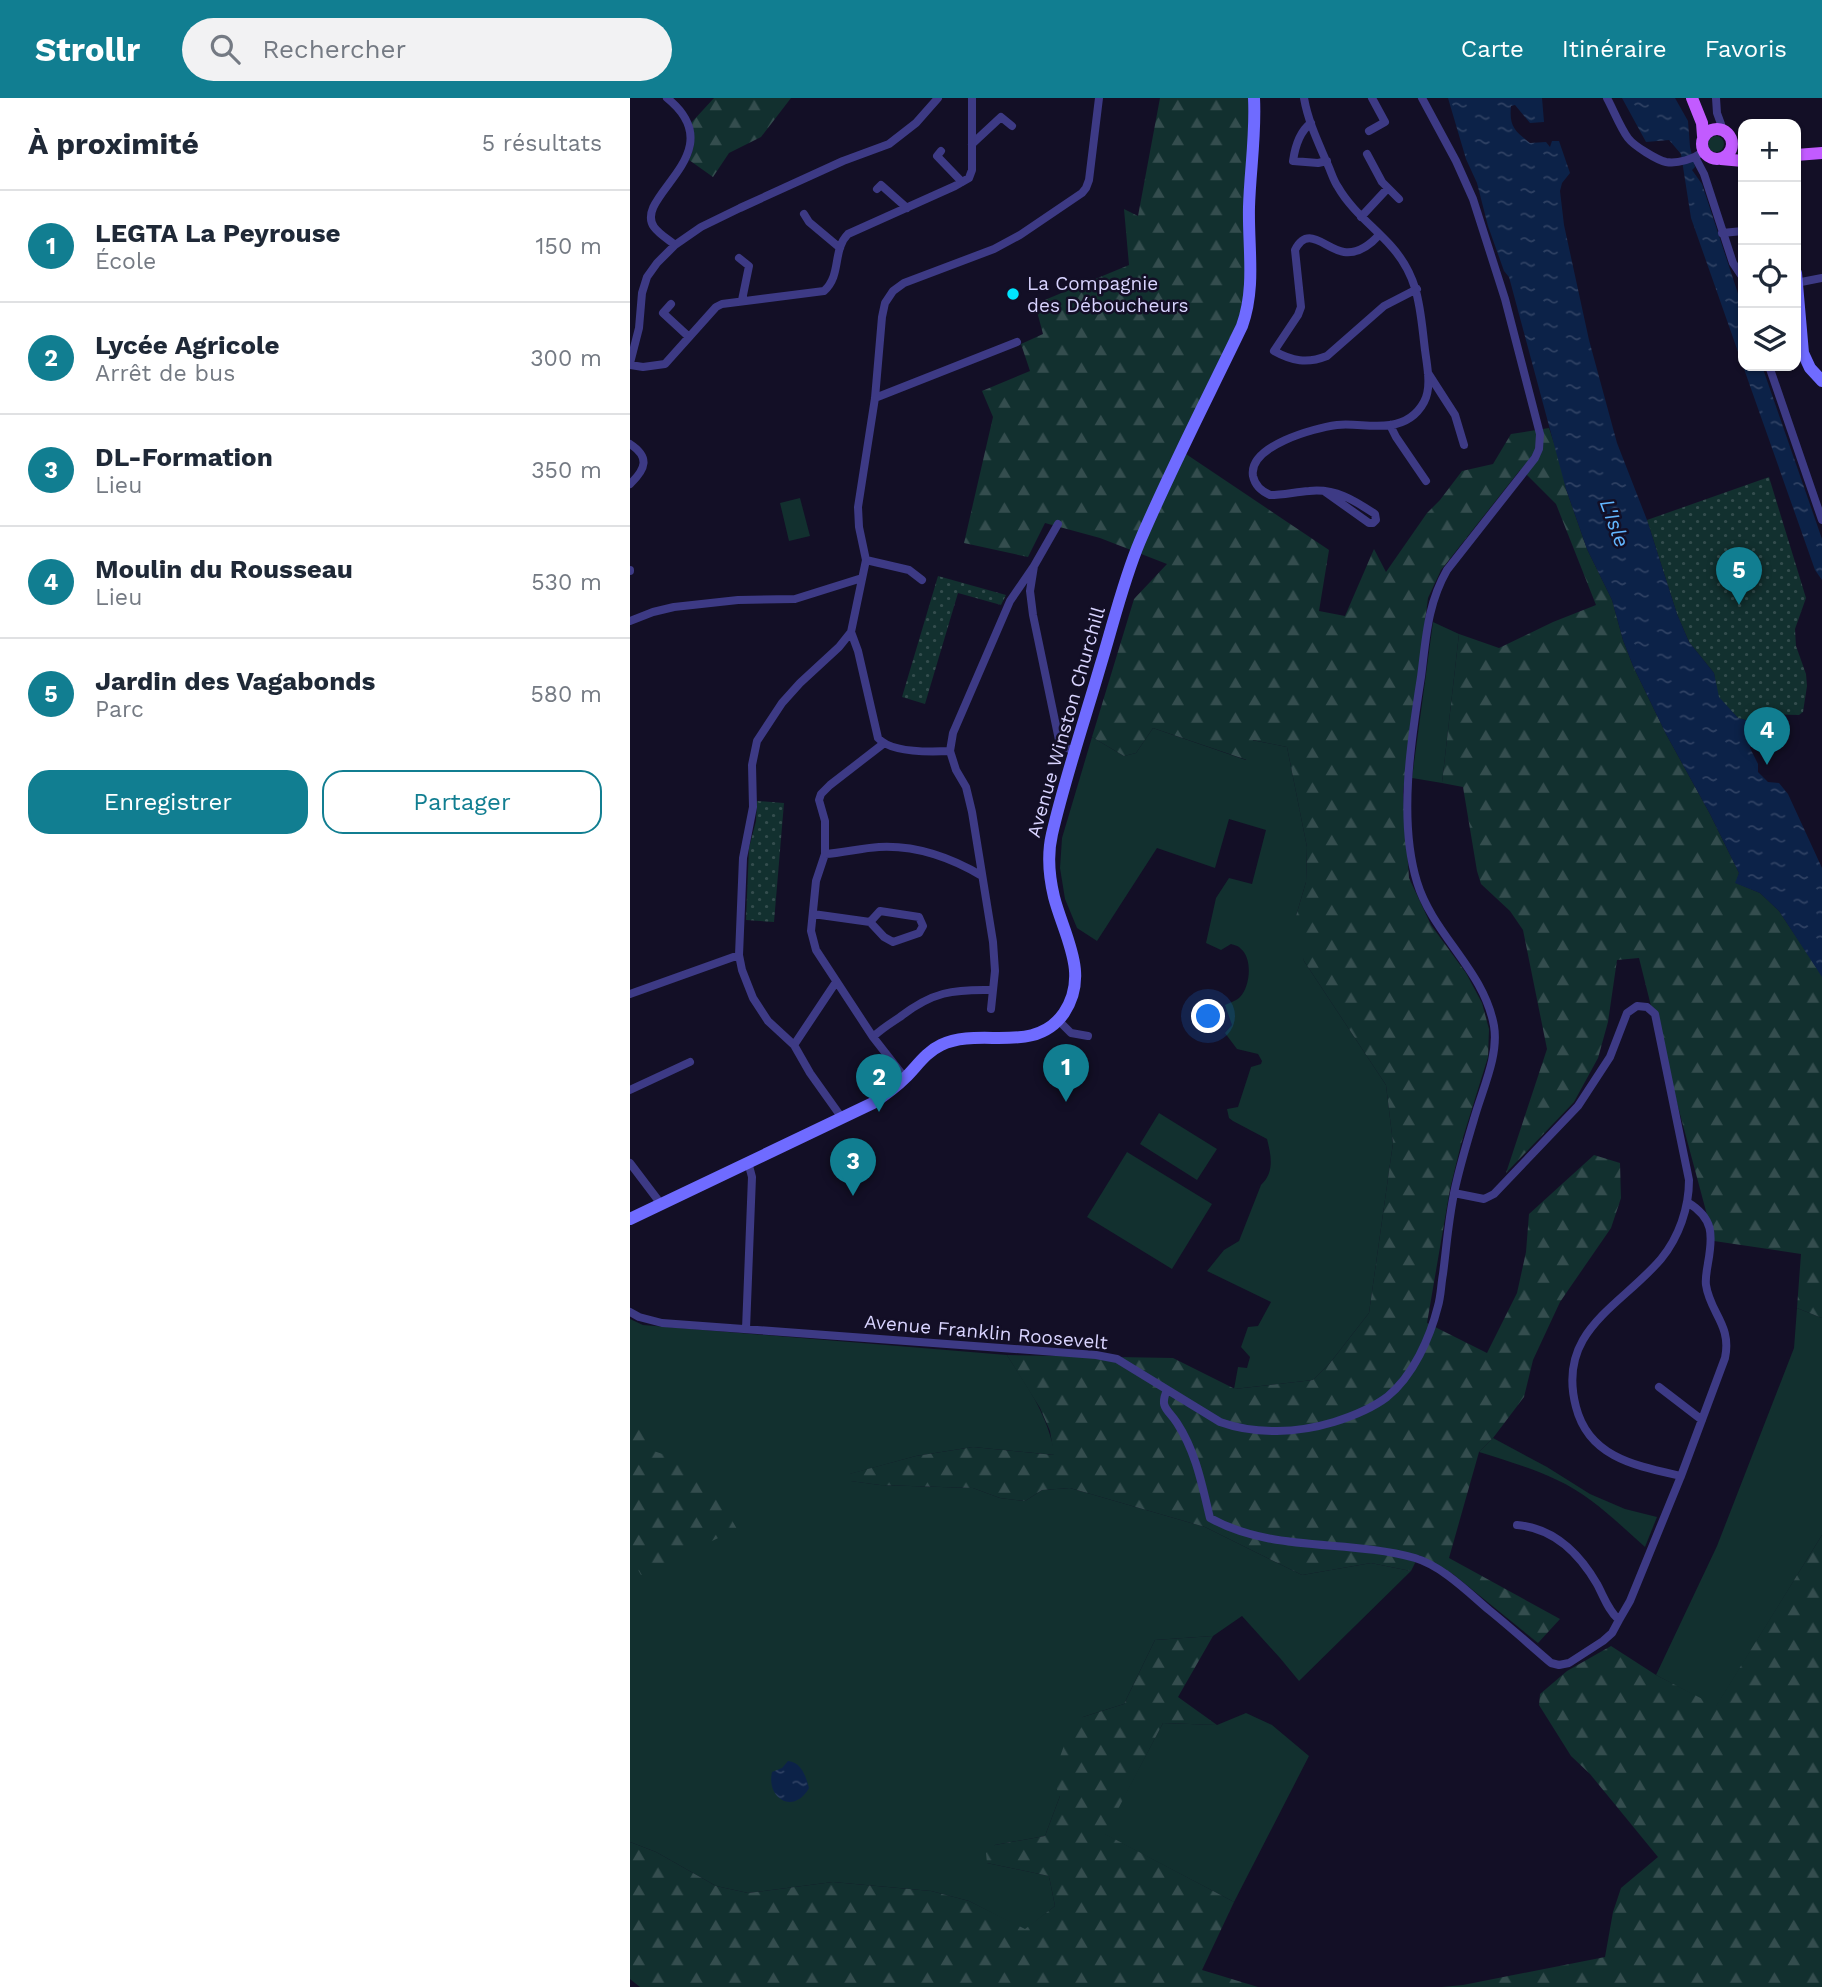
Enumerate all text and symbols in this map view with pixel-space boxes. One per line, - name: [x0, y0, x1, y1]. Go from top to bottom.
- search box: [182, 18, 672, 81]
- text: Strollr: [35, 30, 140, 69]
- icon: search: [206, 30, 244, 68]
- text: Rechercher: [262, 34, 406, 64]
- text: Carte: [1461, 35, 1524, 63]
- text: Itinéraire: [1562, 35, 1667, 63]
- text: Favoris: [1705, 35, 1787, 63]
- map controls: [1738, 119, 1801, 371]
- button: +: [1738, 119, 1801, 182]
- text: À proximité: [28, 126, 199, 161]
- text: 5 résultats: [482, 130, 602, 157]
- button: −: [1738, 182, 1801, 245]
- text: LEGTA La Peyrouse: [95, 218, 341, 248]
- text: 1: [46, 233, 56, 260]
- text: 150 m: [536, 233, 602, 260]
- button: locate: [1738, 245, 1801, 308]
- text: École: [95, 248, 156, 275]
- place label: La Compagnie des Déboucheurs: [1027, 272, 1189, 317]
- marker: La Compagnie des Déboucheurs: [1005, 286, 1021, 302]
- button: layers: [1738, 308, 1801, 371]
- text: Lycée Agricole: [95, 330, 280, 360]
- text: 2: [44, 345, 58, 372]
- text: 300 m: [530, 345, 602, 372]
- text: Arrêt de bus: [95, 360, 235, 387]
- text: DL-Formation: [95, 442, 273, 472]
- text: 3: [44, 457, 58, 484]
- text: 350 m: [531, 457, 602, 484]
- text: Lieu: [95, 472, 142, 499]
- water label: L'Isle: [1595, 495, 1635, 551]
- pin: 5: [1716, 547, 1762, 605]
- text: Moulin du Rousseau: [95, 554, 353, 584]
- text: 4: [44, 569, 58, 596]
- text: 530 m: [531, 569, 602, 596]
- text: Lieu: [95, 584, 142, 611]
- street label: Avenue Winston Churchill: [1022, 604, 1110, 840]
- text: Jardin des Vagabonds: [95, 666, 375, 696]
- text: 5: [44, 681, 58, 708]
- text: 580 m: [530, 681, 602, 708]
- text: Parc: [95, 696, 144, 723]
- pin: 4: [1744, 707, 1790, 765]
- button: Enregistrer: [28, 770, 308, 834]
- button: Partager: [322, 770, 602, 834]
- your location: [1191, 999, 1225, 1033]
- pin: 1: [1043, 1044, 1089, 1102]
- pin: 2: [856, 1054, 902, 1112]
- pin: 3: [830, 1138, 876, 1196]
- street label: Avenue Franklin Roosevelt: [863, 1310, 1109, 1354]

